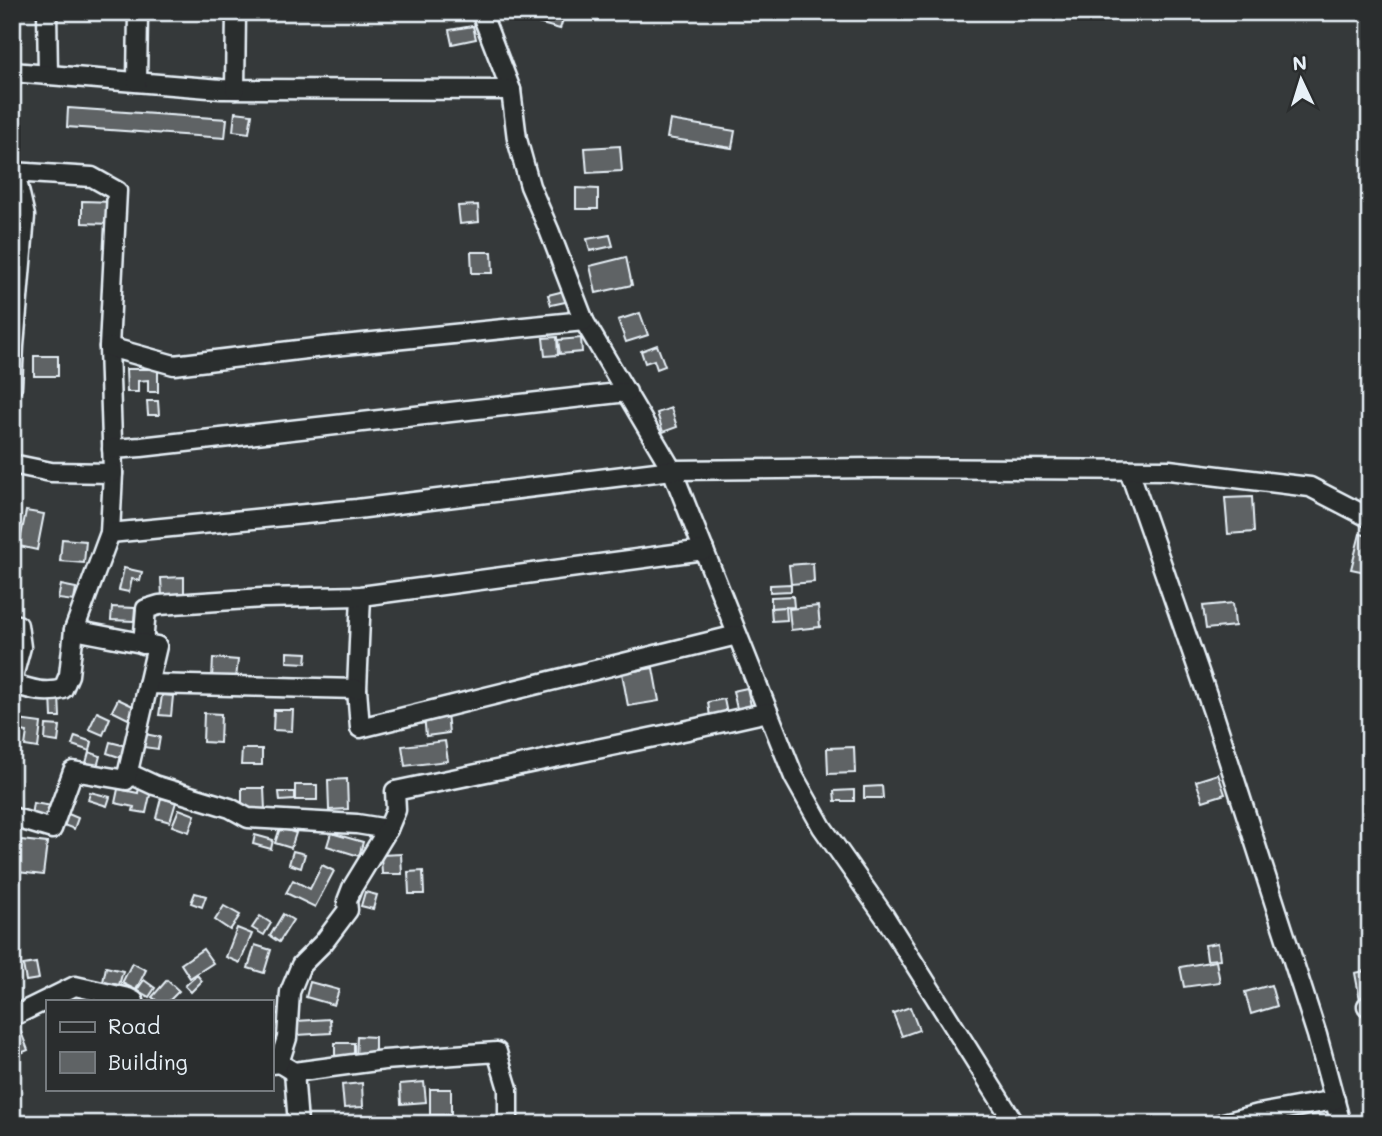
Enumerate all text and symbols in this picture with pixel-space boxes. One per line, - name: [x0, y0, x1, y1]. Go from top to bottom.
- north arrow: [1266, 46, 1336, 116]
- text: N: [1292, 50, 1308, 76]
- legend: [46, 1000, 273, 1090]
- text: Road: [108, 1012, 160, 1039]
- text: Building: [108, 1048, 188, 1075]

